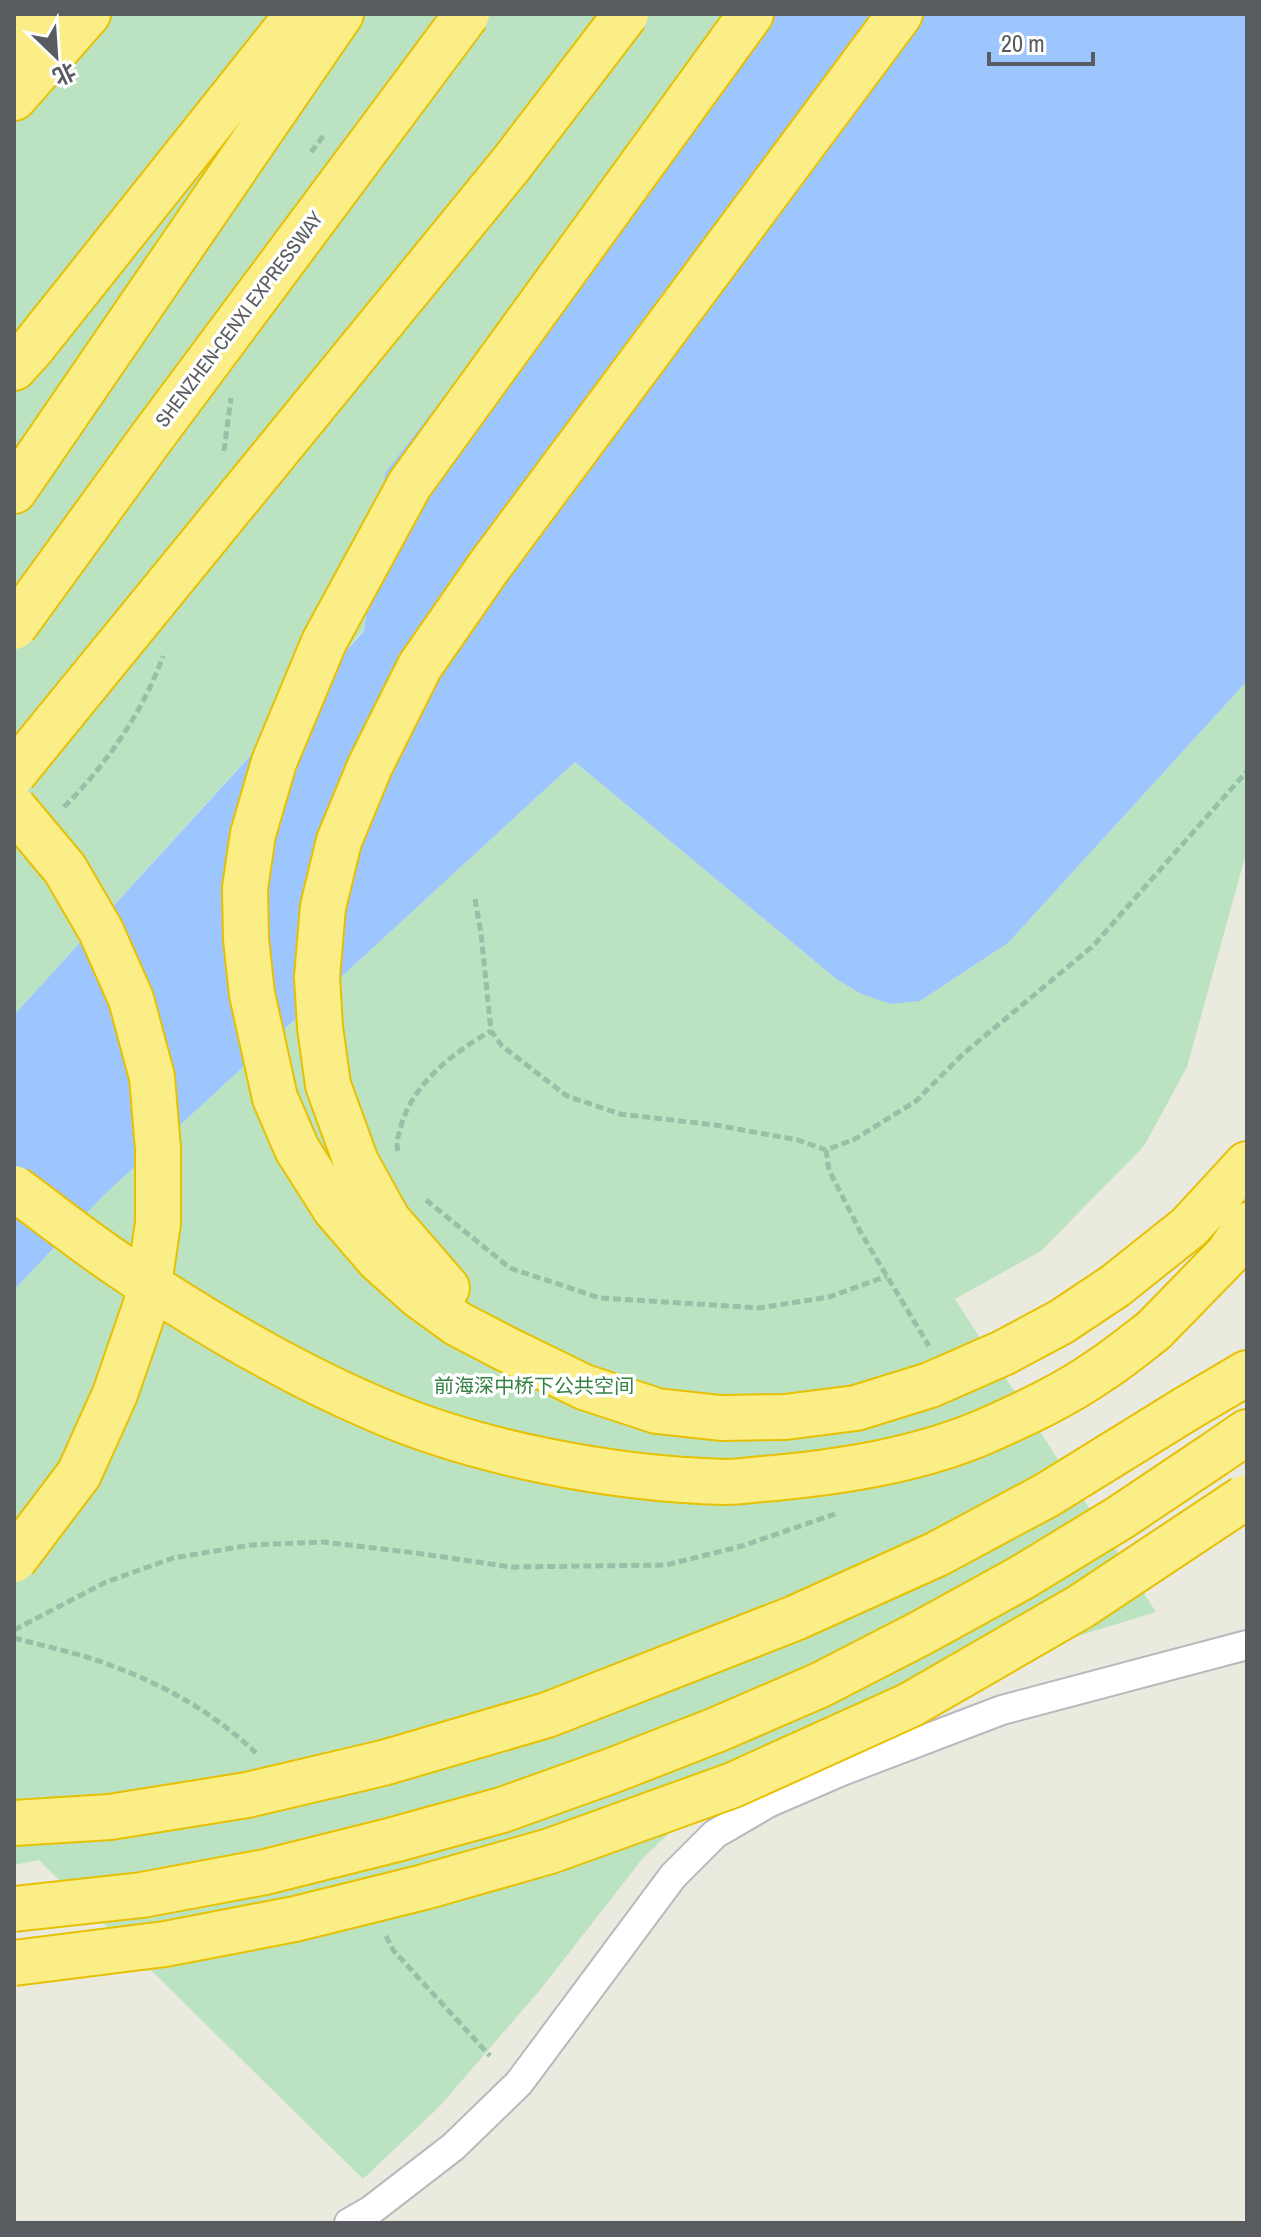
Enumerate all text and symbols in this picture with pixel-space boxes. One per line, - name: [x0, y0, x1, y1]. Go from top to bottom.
- north arrow: [16, 16, 96, 96]
- scale bar: [989, 16, 1093, 66]
- text: 20 m: [1001, 27, 1045, 59]
- text: 北: [48, 56, 81, 92]
- street label: SHENZHEN-CENXI EXPRESSWAY: [149, 205, 329, 432]
- park label: 前海深中桥下公共空间: [434, 1372, 634, 1399]

